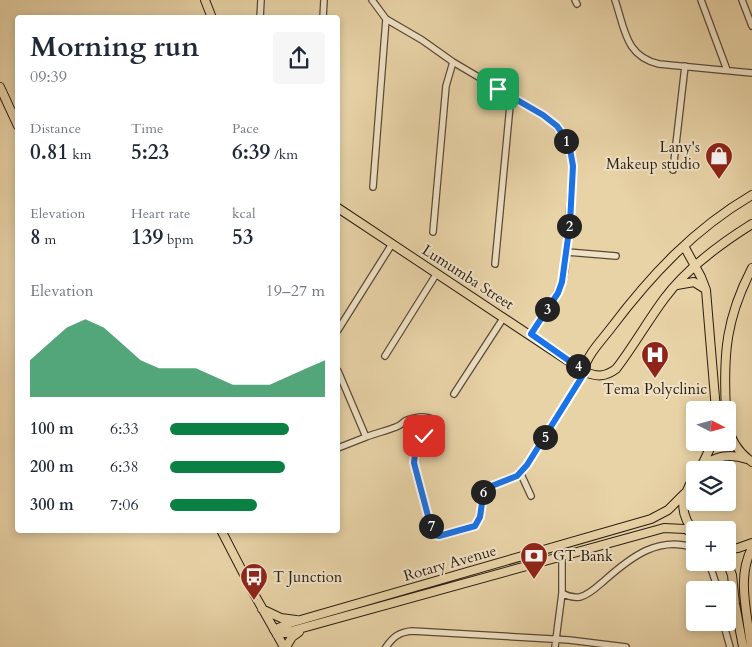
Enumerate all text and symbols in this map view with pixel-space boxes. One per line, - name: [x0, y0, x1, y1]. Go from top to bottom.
- text: Morning run: [30, 28, 199, 66]
- button: share: [273, 32, 325, 84]
- text: 09:39: [30, 66, 67, 88]
- pin: [477, 68, 519, 110]
- icon: arrive: [484, 75, 512, 103]
- text: Distance: [30, 119, 81, 138]
- text: Time: [131, 119, 163, 138]
- text: Pace: [232, 119, 259, 138]
- pin: 1: [554, 128, 578, 154]
- text: 1: [563, 132, 570, 151]
- place label: Lany's Makeup studio: [606, 137, 700, 174]
- text: 0.81: [30, 138, 68, 167]
- text: 5:23: [131, 138, 169, 167]
- text: 6:39: [232, 138, 270, 167]
- shop icon: Lany's Makeup studio: [704, 141, 734, 180]
- text: km: [68, 145, 91, 164]
- text: /km: [270, 145, 298, 164]
- text: Elevation: [30, 204, 86, 223]
- text: Heart rate: [131, 204, 190, 223]
- text: kcal: [232, 204, 256, 223]
- pin: 2: [556, 214, 582, 238]
- text: 2: [566, 217, 573, 236]
- text: 8: [30, 223, 41, 252]
- text: 139: [131, 223, 163, 252]
- text: 53: [232, 223, 254, 252]
- text: m: [41, 230, 56, 249]
- text: bpm: [163, 230, 194, 249]
- street label: Lumumba Street: [418, 240, 518, 314]
- text: Elevation: [30, 280, 94, 302]
- text: 19–27 m: [266, 280, 325, 302]
- pin: 3: [534, 296, 560, 322]
- text: 3: [544, 300, 551, 319]
- hospital icon: Tema Polyclinic: [640, 340, 670, 379]
- pin: 4: [566, 354, 590, 378]
- text: 4: [575, 357, 582, 376]
- place label: Tema Polyclinic: [603, 379, 707, 399]
- north arrow: [686, 401, 736, 451]
- map controls: [686, 401, 736, 631]
- pin: [403, 415, 445, 457]
- text: 100 m: [30, 418, 74, 440]
- text: 6:33: [110, 418, 139, 440]
- icon: check: [410, 422, 438, 450]
- pin: 5: [532, 424, 558, 450]
- text: 5: [542, 428, 549, 447]
- text: 200 m: [30, 456, 74, 478]
- text: 6:38: [110, 456, 139, 478]
- button: layers: [686, 461, 736, 511]
- pin: 6: [470, 480, 496, 504]
- text: 6: [480, 483, 487, 502]
- text: 300 m: [30, 494, 74, 516]
- text: 7:06: [110, 494, 139, 516]
- pin: 7: [418, 514, 444, 538]
- text: 7: [428, 517, 435, 536]
- button: +: [686, 521, 736, 571]
- street label: Rotary Avenue: [401, 540, 499, 586]
- bank icon: GT Bank: [519, 541, 549, 580]
- place label: GT Bank: [553, 546, 613, 566]
- bus stop icon: T Junction: [239, 562, 269, 601]
- place label: T Junction: [273, 567, 343, 587]
- button: −: [686, 581, 736, 631]

